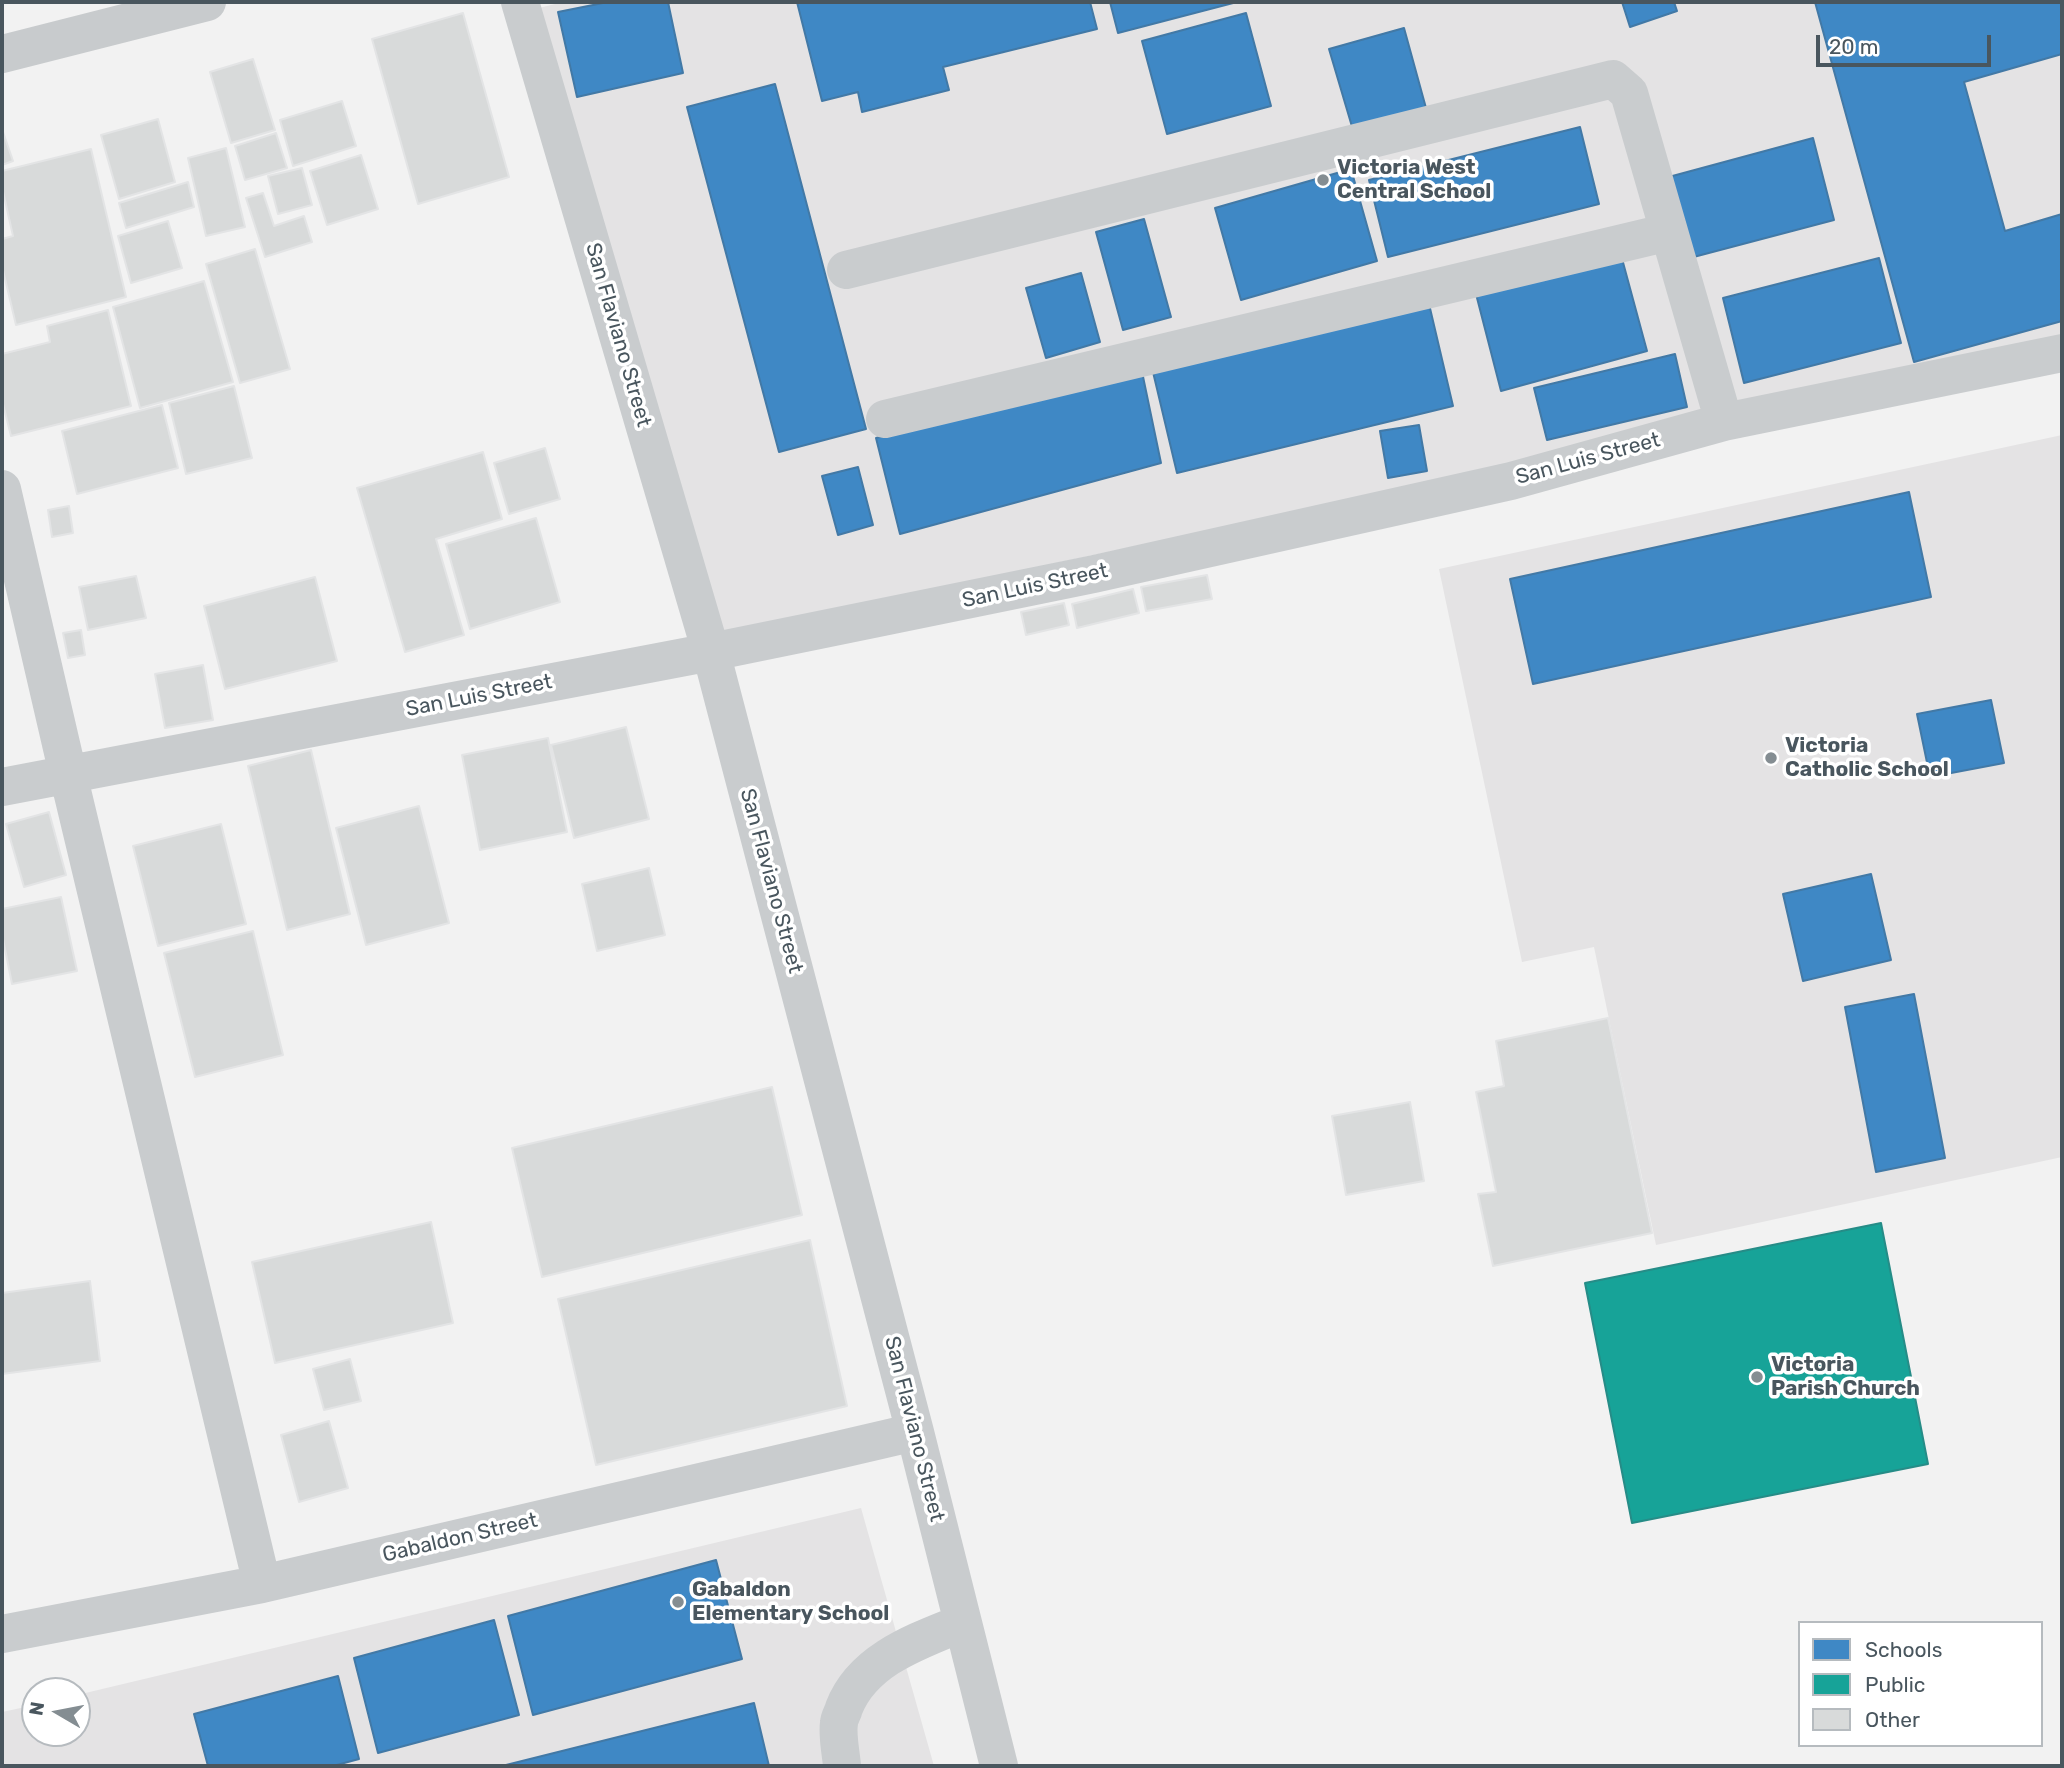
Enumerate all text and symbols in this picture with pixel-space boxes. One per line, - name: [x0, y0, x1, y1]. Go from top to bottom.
- scale bar: [1819, 21, 1994, 65]
- text: 20 m: [1829, 34, 1878, 59]
- place label: Victoria West Central School: [1337, 155, 1491, 205]
- marker: Victoria West Central School: [1315, 172, 1331, 188]
- street label: San Flaviano Street: [580, 240, 656, 430]
- street label: San Luis Street: [1513, 428, 1663, 490]
- street label: San Luis Street: [960, 558, 1110, 614]
- street label: San Luis Street: [404, 669, 554, 723]
- place label: Victoria Catholic School: [1785, 733, 1949, 783]
- marker: Victoria Catholic School: [1763, 750, 1779, 766]
- street label: San Flaviano Street: [734, 786, 808, 976]
- street label: San Flaviano Street: [879, 1334, 949, 1524]
- place label: Victoria Parish Church: [1771, 1352, 1920, 1402]
- marker: Victoria Parish Church: [1749, 1369, 1765, 1385]
- street label: Gabaldon Street: [380, 1508, 540, 1568]
- place label: Gabaldon Elementary School: [692, 1577, 889, 1627]
- marker: Gabaldon Elementary School: [670, 1594, 686, 1610]
- legend: [1798, 1621, 2043, 1747]
- text: Schools: [1865, 1637, 1942, 1662]
- text: Public: [1865, 1672, 1925, 1697]
- north arrow: [21, 1677, 91, 1747]
- text: N: [24, 1700, 49, 1717]
- text: Other: [1865, 1707, 1920, 1732]

